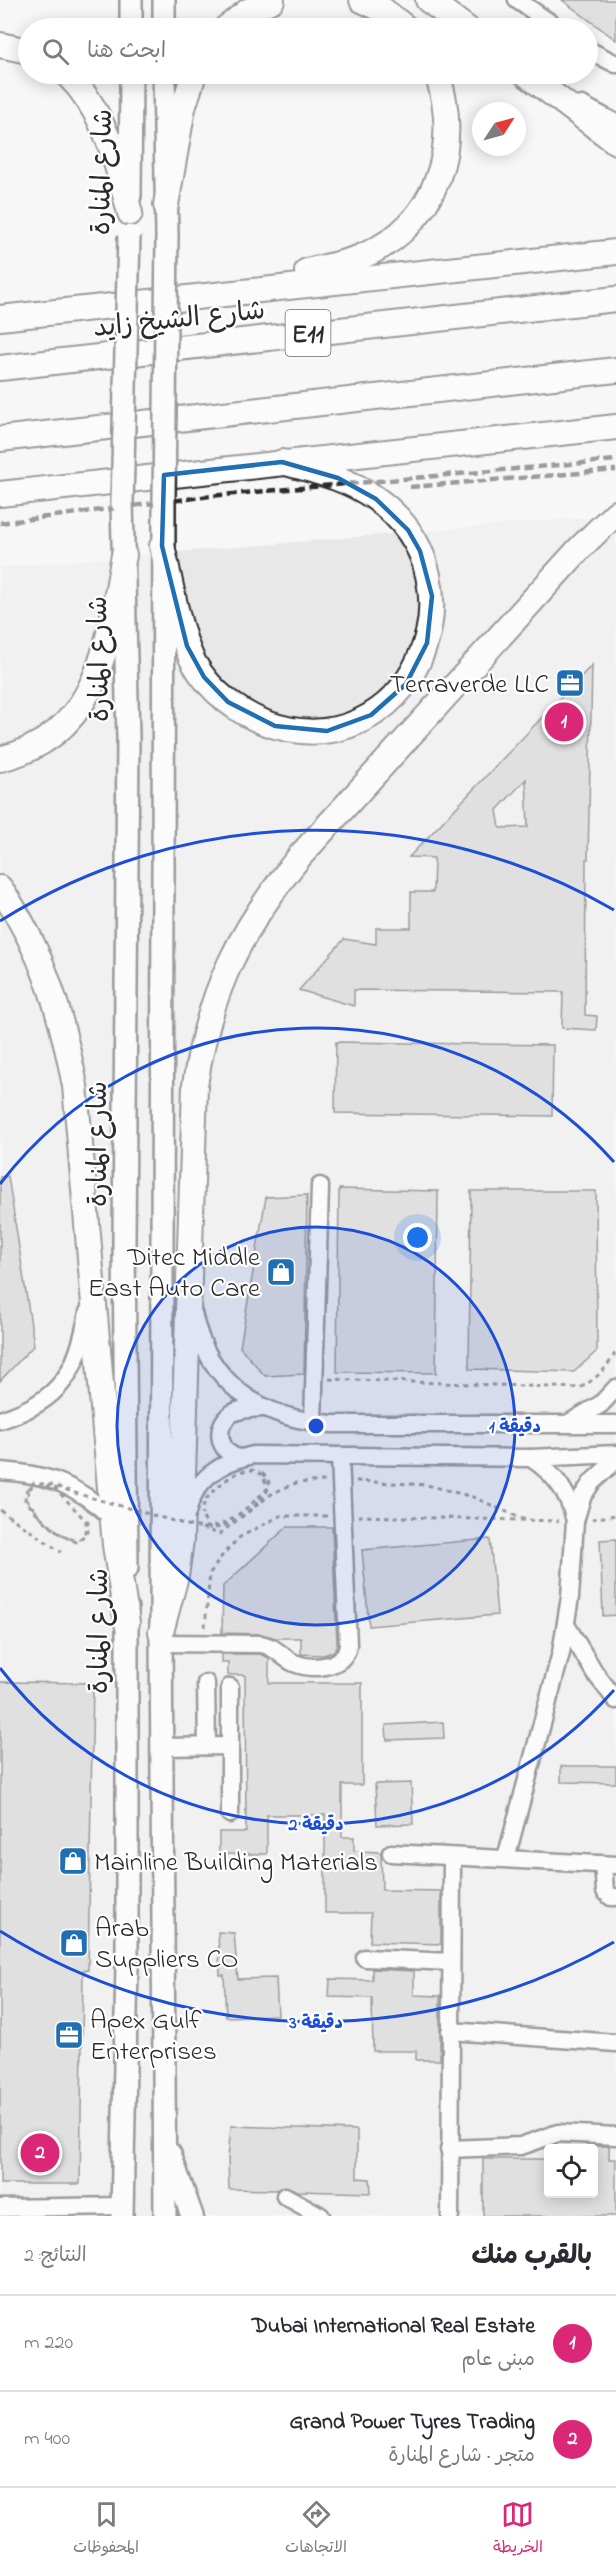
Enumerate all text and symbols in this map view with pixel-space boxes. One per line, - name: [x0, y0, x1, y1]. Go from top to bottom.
- search box: [18, 18, 598, 84]
- icon: search: [39, 35, 72, 68]
- text: ابحث هنا: [87, 36, 166, 68]
- north arrow: [472, 102, 526, 156]
- street label: شارع المنارة: [83, 109, 124, 235]
- street label: شارع الشيخ زايد: [91, 292, 267, 349]
- road number: E11: [286, 310, 330, 356]
- street label: شارع المنارة: [80, 596, 121, 722]
- place label: Terraverde LLC: [390, 666, 549, 705]
- office icon: Terraverde LLC: [554, 667, 586, 699]
- pin: 1: [544, 700, 584, 744]
- street label: شارع المنارة: [80, 1081, 119, 1207]
- your location: [403, 1223, 432, 1252]
- place label: Ditec Middle East Auto Care: [88, 1239, 261, 1309]
- shop icon: Ditec Middle East Auto Care: [265, 1256, 297, 1288]
- text: 1 دقيقة: [489, 1415, 541, 1441]
- centre of rings: [306, 1416, 326, 1436]
- street label: شارع المنارة: [81, 1568, 120, 1694]
- text: 2 دقيقة: [288, 1813, 343, 1839]
- place label: Mainline Building Materials: [94, 1844, 378, 1883]
- shop icon: Mainline Building Materials: [57, 1845, 89, 1877]
- place label: Arab Suppliers CO: [95, 1910, 238, 1980]
- shop icon: Arab Suppliers CO: [58, 1927, 90, 1959]
- place label: Apex Gulf Enterprises: [90, 2002, 217, 2072]
- text: 3 دقيقة: [288, 2011, 343, 2037]
- office icon: Apex Gulf Enterprises: [53, 2019, 85, 2051]
- pin: 2: [20, 2130, 60, 2176]
- map controls: [544, 2144, 598, 2198]
- button: locate: [544, 2144, 598, 2198]
- text: بالقرب منك: [471, 2238, 592, 2276]
- text: النتائج: 2: [24, 2242, 87, 2271]
- text: Dubai International Real Estate: [252, 2311, 535, 2343]
- text: 220 m: [24, 2329, 73, 2358]
- text: 1: [569, 2329, 576, 2358]
- text: مبنى عام: [462, 2346, 535, 2375]
- text: Grand Power Tyres Trading: [290, 2407, 535, 2439]
- text: 400 m: [24, 2425, 70, 2454]
- text: 2: [568, 2425, 577, 2454]
- text: متجر · شارع المنارة: [388, 2442, 535, 2471]
- tab: المحفوظات: [73, 2498, 139, 2561]
- tab: الاتجاهات: [285, 2498, 347, 2561]
- tab: الخريطة: [493, 2498, 543, 2561]

